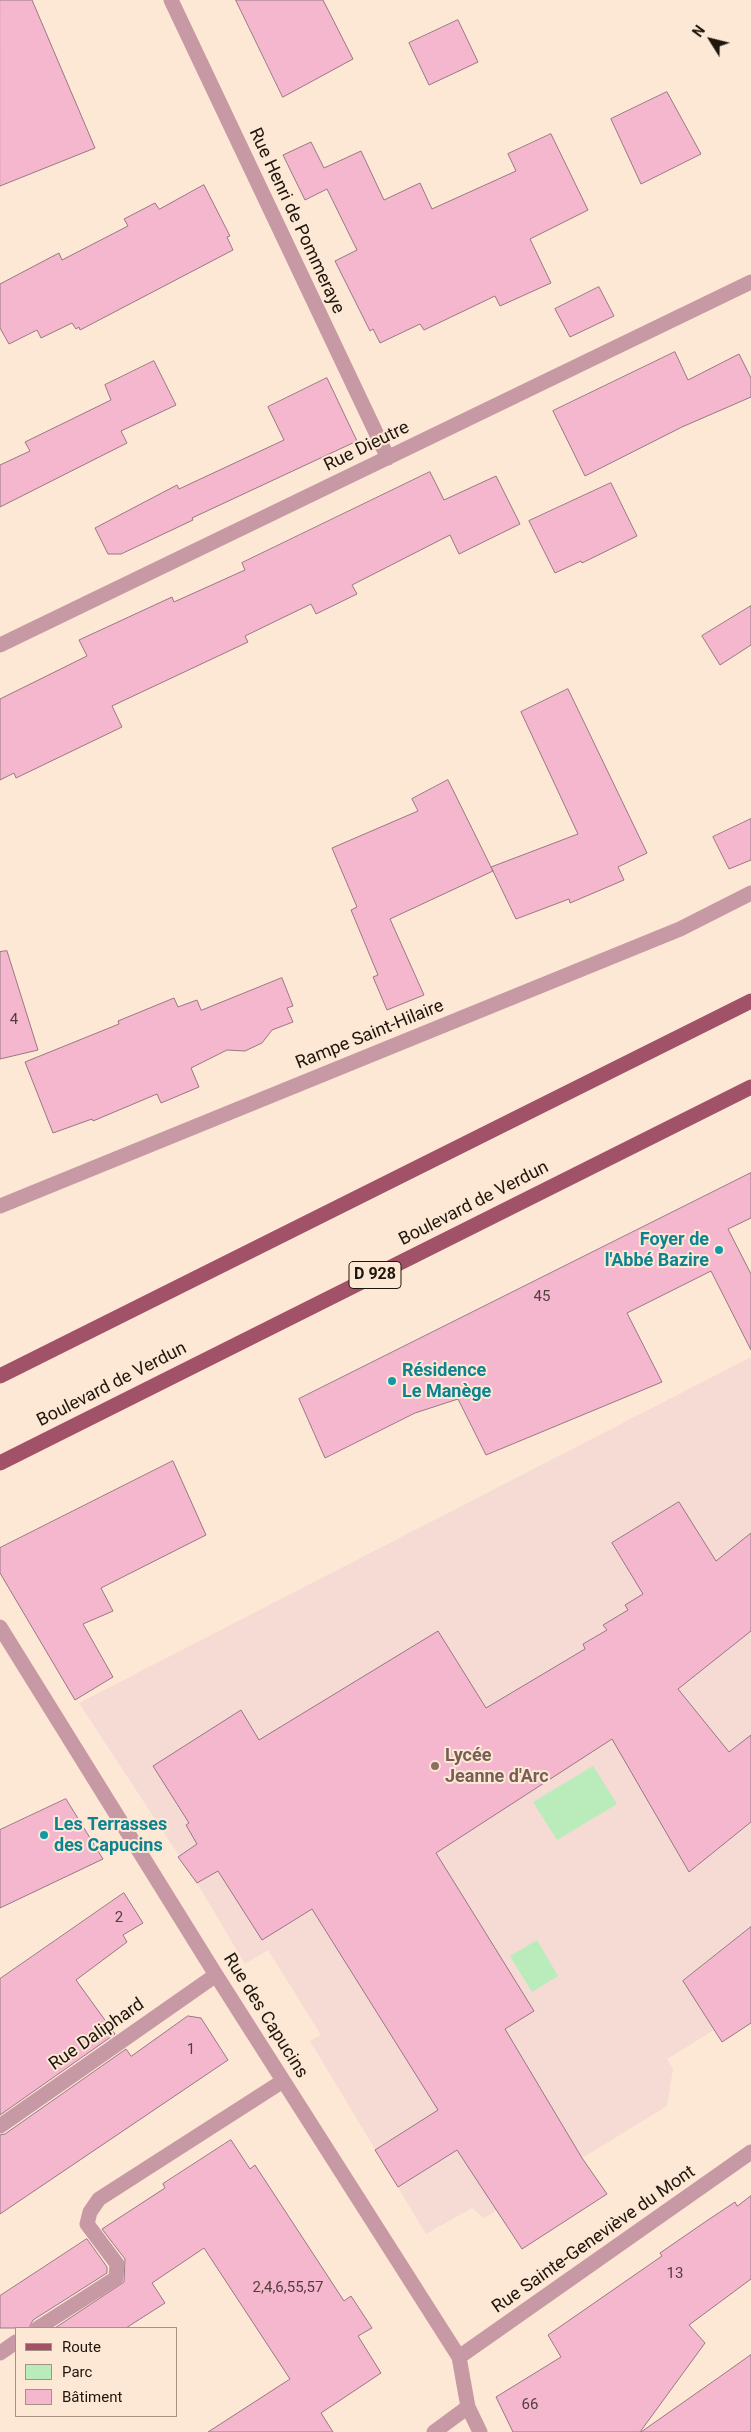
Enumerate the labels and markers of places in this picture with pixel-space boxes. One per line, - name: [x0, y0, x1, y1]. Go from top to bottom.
- place label: Foyer de l'Abbé Bazire: [605, 1229, 709, 1272]
- marker: Foyer de l'Abbé Bazire: [713, 1244, 725, 1256]
- place label: Résidence Le Manège: [402, 1360, 491, 1402]
- marker: Résidence Le Manège: [386, 1375, 398, 1387]
- place label: Lycée Jeanne d'Arc: [445, 1745, 549, 1788]
- marker: Lycée Jeanne d'Arc: [429, 1760, 441, 1772]
- place label: Les Terrasses des Capucins: [54, 1814, 167, 1856]
- marker: Les Terrasses des Capucins: [38, 1829, 50, 1841]

